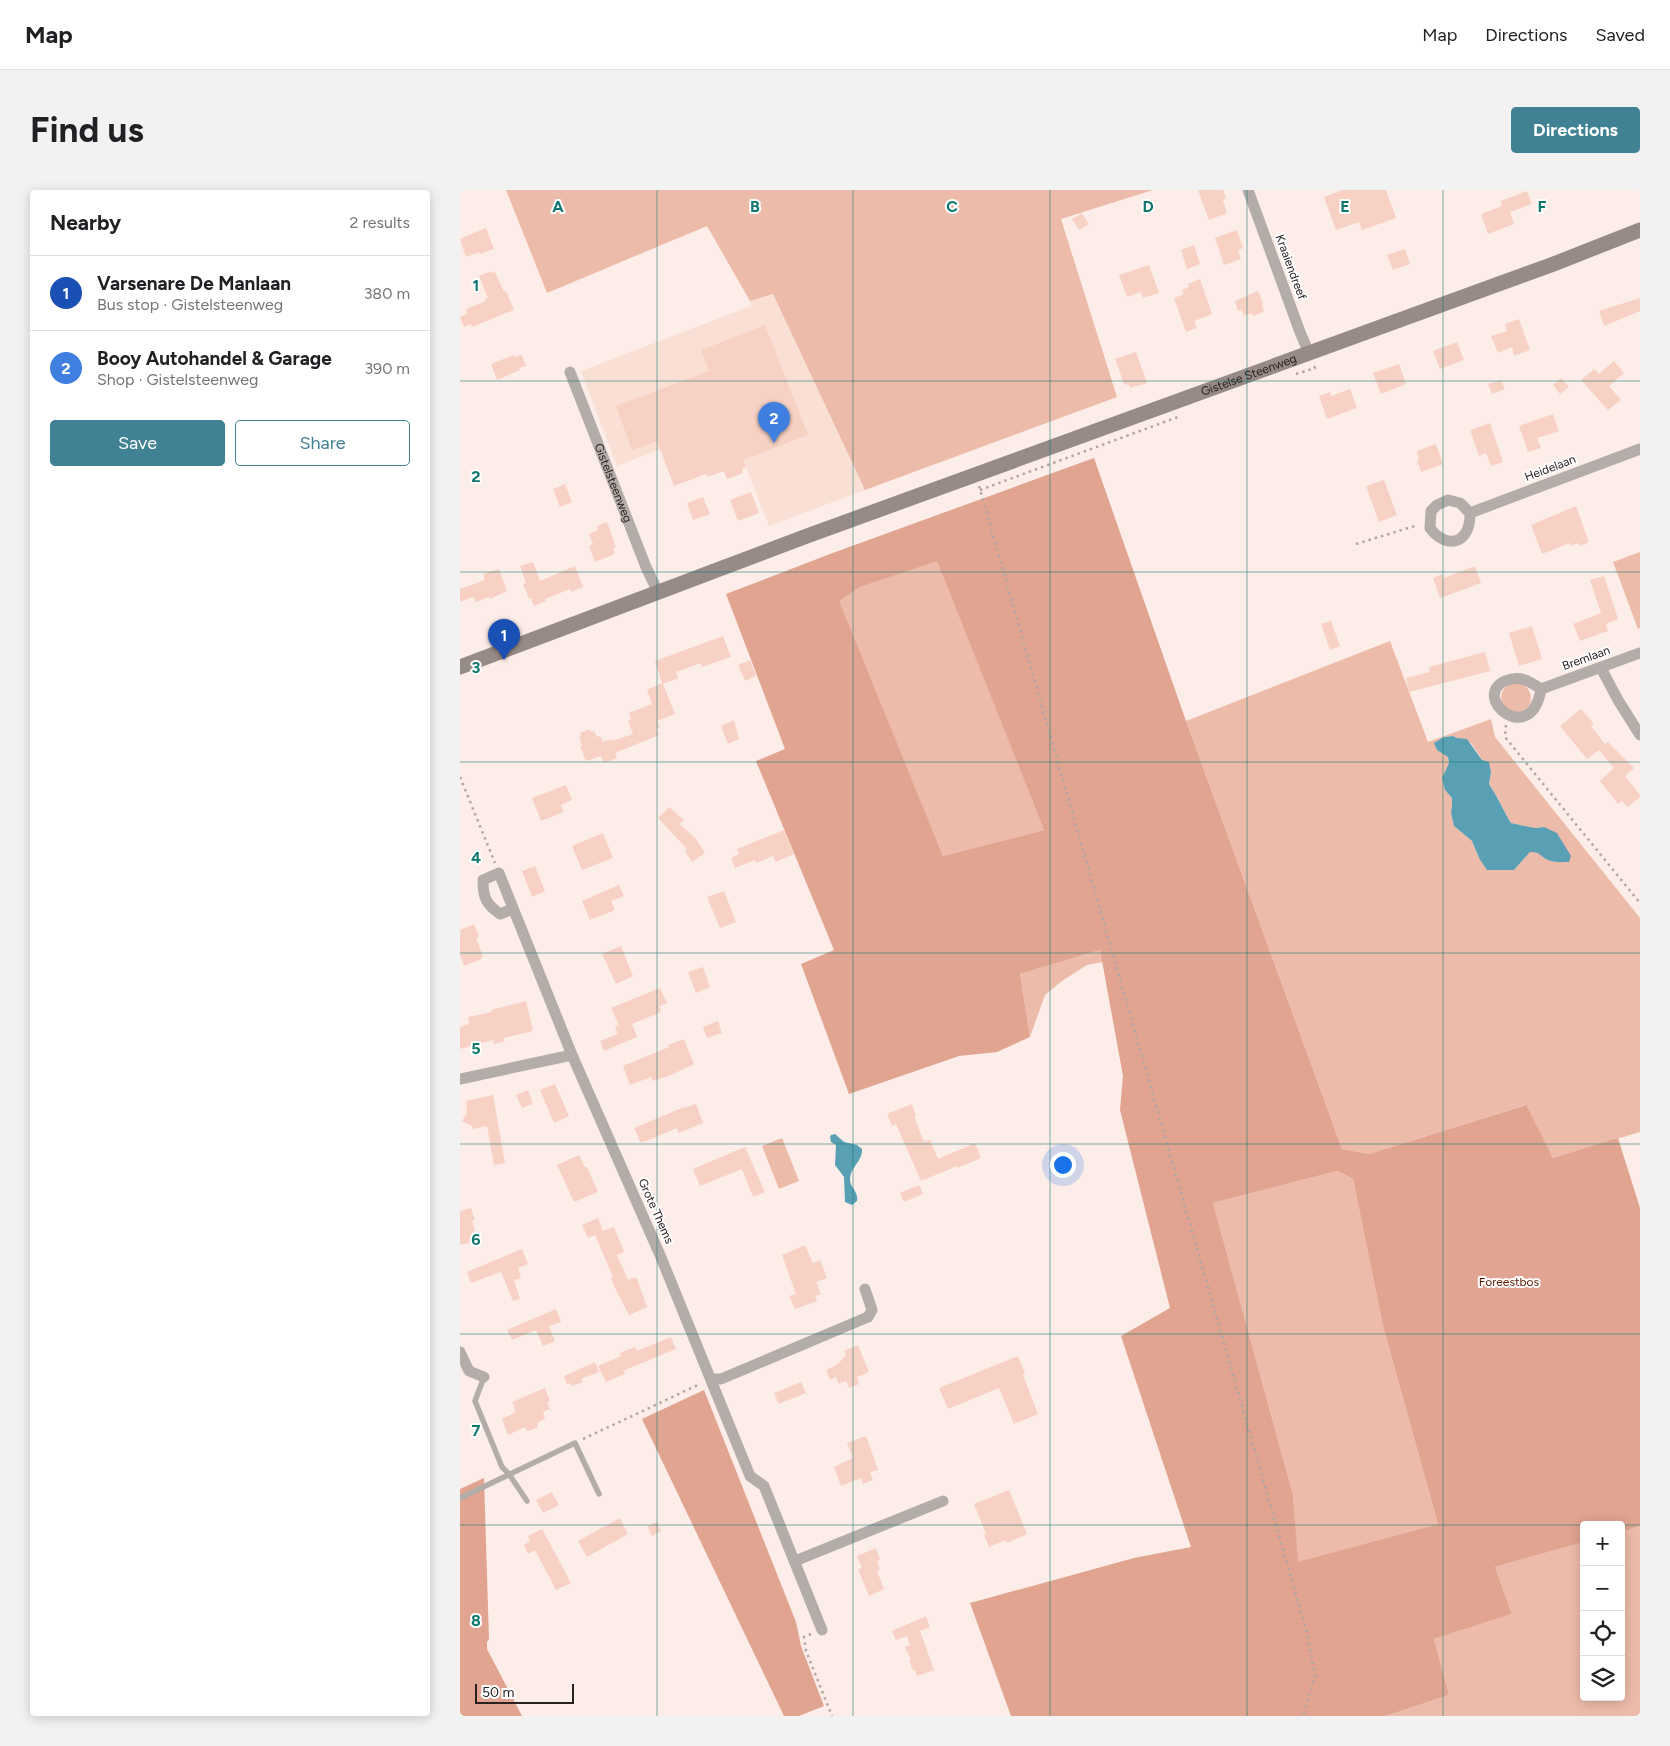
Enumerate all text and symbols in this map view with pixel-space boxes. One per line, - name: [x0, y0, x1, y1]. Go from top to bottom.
- text: Map: [25, 20, 73, 49]
- text: Map: [1422, 24, 1457, 46]
- text: Directions: [1485, 24, 1567, 46]
- text: Saved: [1595, 24, 1645, 46]
- button: Directions: [1511, 107, 1640, 153]
- text: Find us: [30, 109, 144, 151]
- text: A: [552, 197, 564, 216]
- text: B: [750, 197, 760, 216]
- text: C: [946, 197, 958, 216]
- text: D: [1142, 197, 1154, 216]
- text: E: [1340, 197, 1350, 216]
- text: F: [1538, 197, 1547, 216]
- text: Nearby: [50, 210, 121, 235]
- text: 2 results: [350, 213, 410, 232]
- street label: Kraaiendreef: [1273, 233, 1309, 302]
- text: Varsenare De Manlaan: [97, 272, 291, 295]
- text: 1: [473, 276, 479, 295]
- text: 1: [63, 284, 69, 303]
- text: 380 m: [364, 284, 410, 303]
- text: Bus stop · Gistelsteenweg: [97, 295, 283, 314]
- text: Booy Autohandel & Garage: [97, 347, 332, 370]
- street label: Gistelse Steenweg: [1199, 351, 1298, 399]
- text: 2: [61, 359, 71, 378]
- text: 390 m: [364, 359, 410, 378]
- text: Shop · Gistelsteenweg: [97, 370, 258, 389]
- pin: 2: [758, 402, 790, 443]
- button: Save: [50, 420, 225, 466]
- button: Share: [235, 420, 410, 466]
- street label: Gistelsteenweg: [591, 441, 635, 525]
- street label: Heidelaan: [1523, 452, 1578, 484]
- text: 2: [471, 467, 481, 486]
- pin: 1: [488, 619, 520, 660]
- street label: Bremlaan: [1560, 643, 1612, 673]
- text: 3: [472, 658, 481, 677]
- text: 4: [471, 848, 481, 867]
- text: 5: [471, 1039, 481, 1058]
- your location: [1050, 1152, 1076, 1178]
- street label: Grote Thems: [635, 1176, 677, 1246]
- text: 6: [471, 1230, 481, 1249]
- park label: Foreestbos: [1479, 1275, 1540, 1289]
- text: 7: [472, 1421, 481, 1440]
- map controls: [1580, 1521, 1625, 1701]
- button: +: [1580, 1521, 1625, 1566]
- button: −: [1580, 1566, 1625, 1611]
- text: 8: [471, 1611, 481, 1630]
- button: locate: [1580, 1611, 1625, 1656]
- button: layers: [1580, 1656, 1625, 1701]
- scale bar: [475, 1681, 574, 1704]
- text: 50 m: [482, 1684, 514, 1701]

